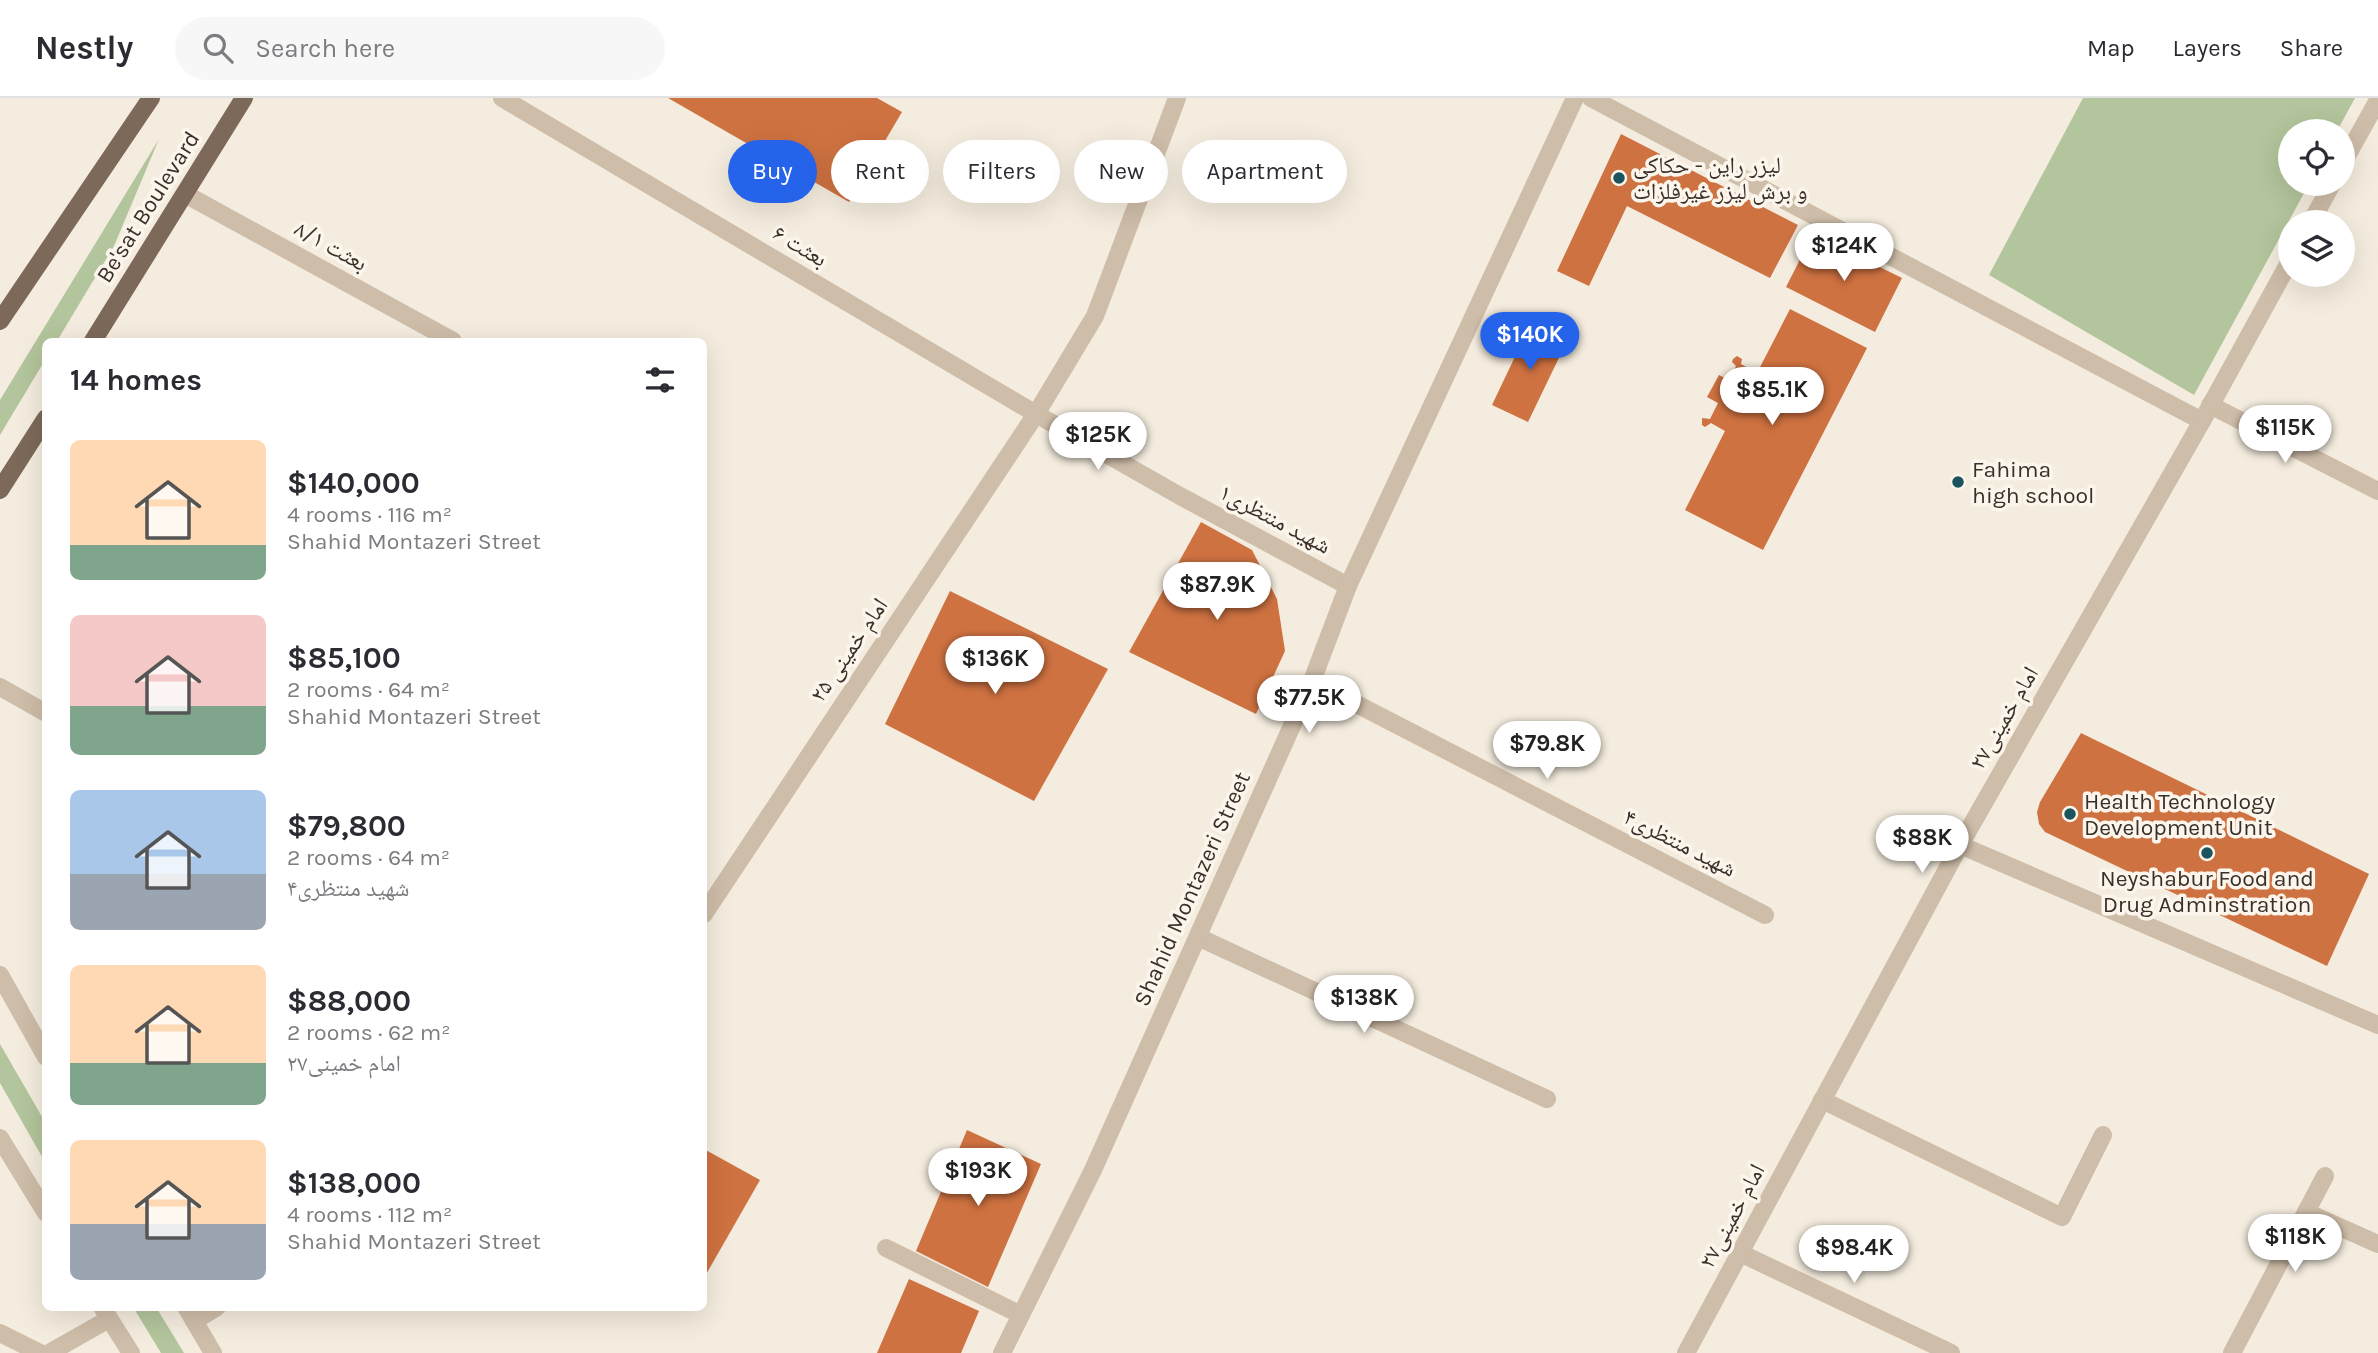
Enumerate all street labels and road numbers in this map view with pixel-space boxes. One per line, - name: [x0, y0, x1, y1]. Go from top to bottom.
- street label: Be'sat Boulevard: [91, 126, 205, 288]
- street label: بعثت ۸/۱: [290, 215, 372, 277]
- street label: بعثت ۶: [768, 219, 832, 273]
- street label: شهید منتظری۱: [1215, 478, 1335, 560]
- street label: امام خمینی ۲۵: [804, 593, 895, 708]
- street label: امام خمینی۲۷: [1964, 662, 2046, 775]
- street label: Shahid Montazeri Street: [1128, 767, 1256, 1011]
- street label: شهید منتظری۴: [1619, 803, 1741, 883]
- street label: امام خمینی۲۷: [1693, 1159, 1772, 1274]

